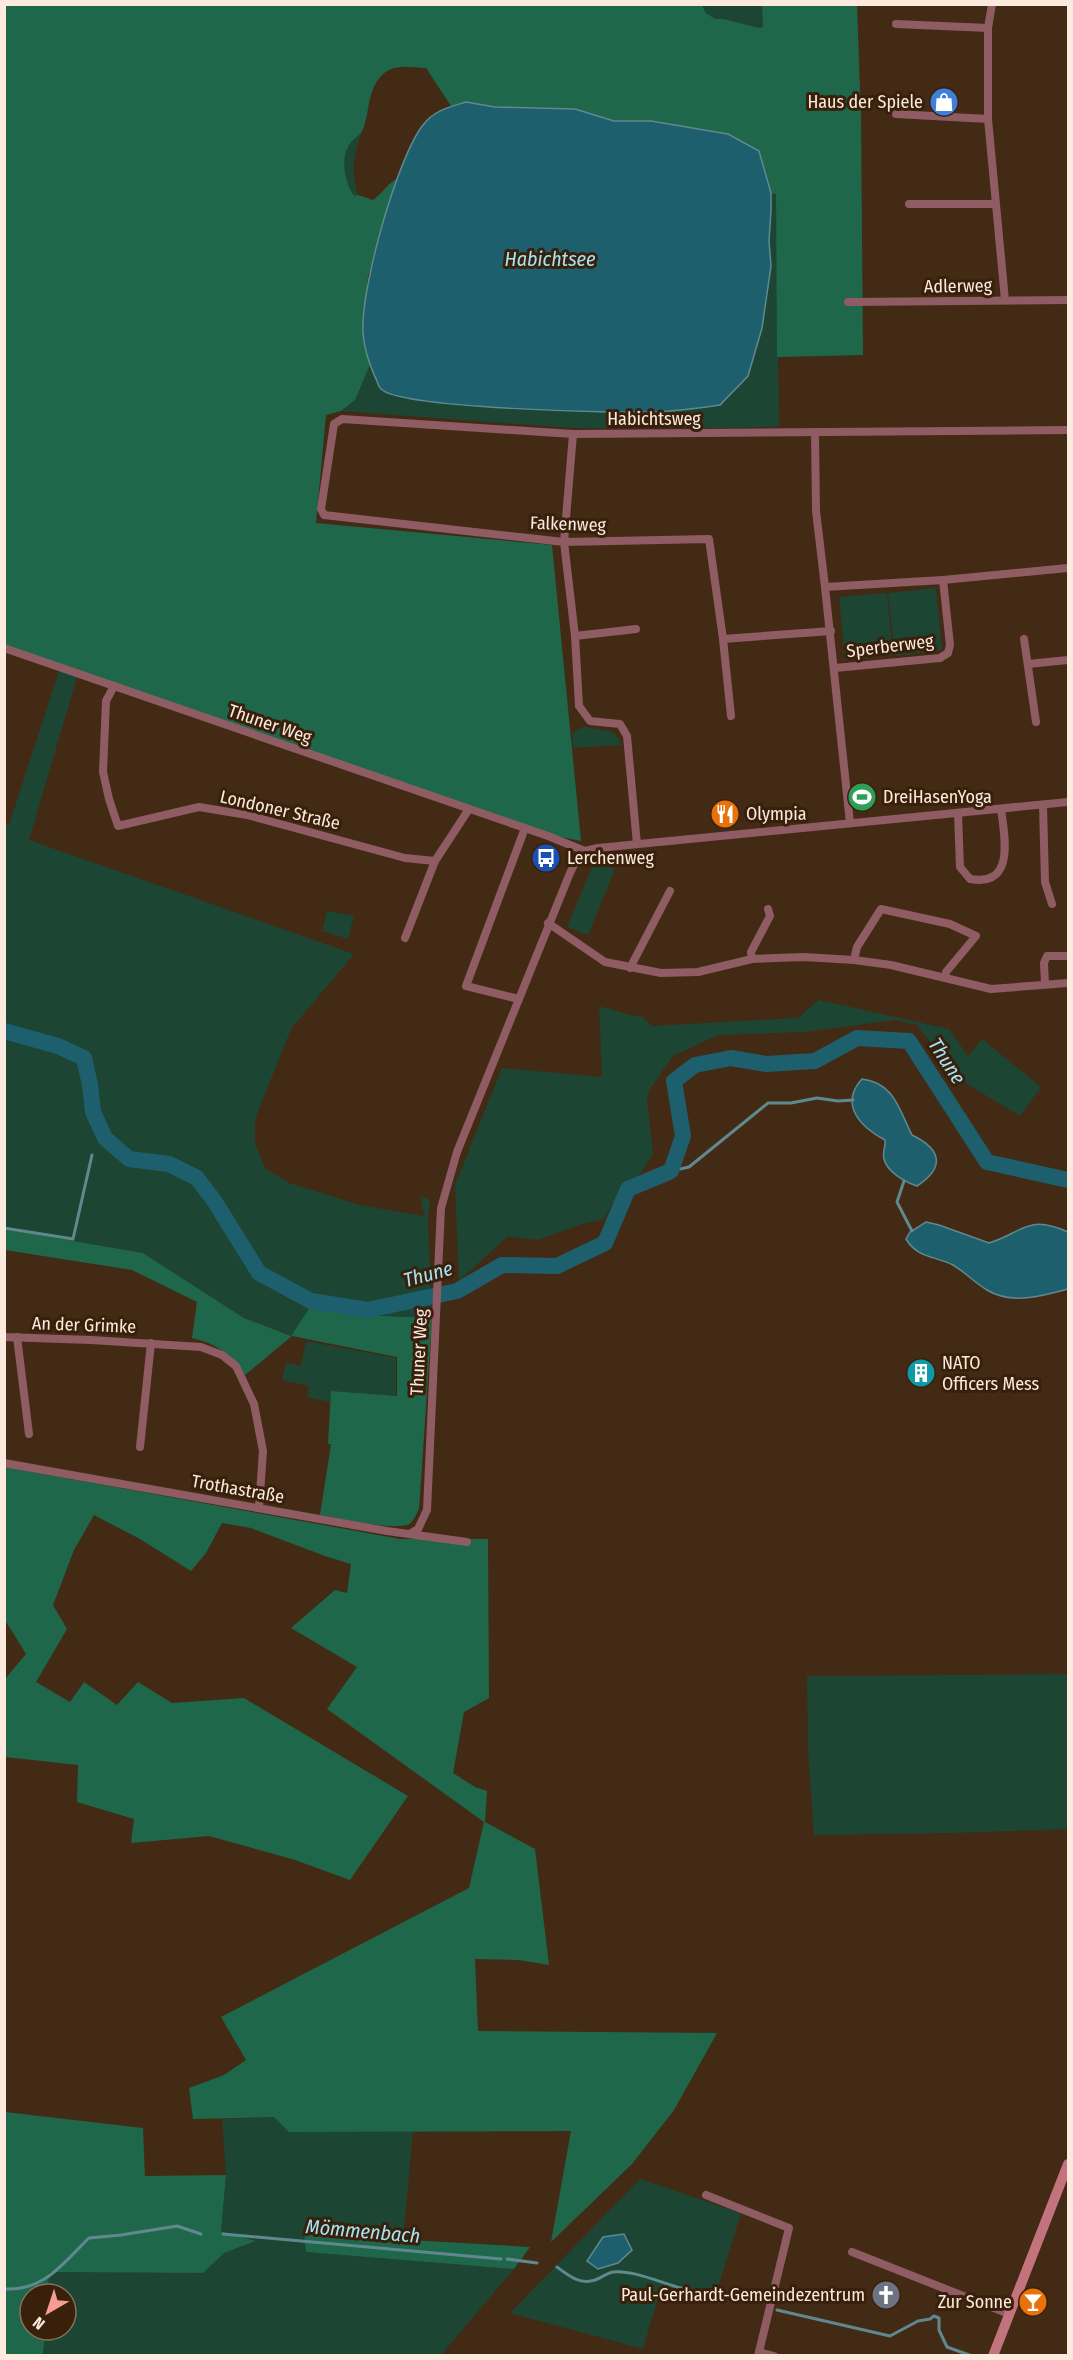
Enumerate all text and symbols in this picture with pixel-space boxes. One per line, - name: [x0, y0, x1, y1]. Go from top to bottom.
- shop icon: Haus der Spiele: [928, 86, 960, 118]
- place label: Haus der Spiele: [807, 91, 923, 113]
- water label: Habichtsee: [505, 247, 596, 271]
- street label: Adlerweg: [924, 274, 993, 298]
- street label: Habichtsweg: [607, 408, 701, 430]
- street label: Falkenweg: [530, 512, 607, 536]
- street label: Sperberweg: [845, 630, 935, 662]
- street label: Thuner Weg: [225, 699, 315, 749]
- sports icon: DreiHasenYoga: [846, 781, 878, 813]
- street label: Londoner Straße: [218, 786, 342, 835]
- place label: DreiHasenYoga: [883, 786, 992, 808]
- restaurant icon: Olympia: [709, 798, 741, 830]
- place label: Olympia: [746, 803, 807, 825]
- bus stop icon: Lerchenweg: [530, 842, 562, 874]
- place label: Lerchenweg: [567, 847, 654, 869]
- water label: Thune: [923, 1034, 971, 1089]
- water label: Thune: [401, 1256, 456, 1292]
- street label: Thuner Weg: [406, 1308, 432, 1396]
- street label: An der Grimke: [31, 1312, 137, 1338]
- place label: NATO Officers Mess: [942, 1352, 1040, 1395]
- building icon: NATO Officers Mess: [905, 1357, 937, 1389]
- street label: Trothastraße: [190, 1470, 286, 1508]
- water label: Mömmenbach: [305, 2214, 421, 2248]
- church icon: Paul-Gerhardt-Gemeindezentrum: [870, 2279, 902, 2311]
- north arrow: [18, 2282, 78, 2342]
- place label: Paul-Gerhardt-Gemeindezentrum: [621, 2284, 865, 2306]
- bar icon: Zur Sonne: [1017, 2286, 1049, 2318]
- place label: Zur Sonne: [938, 2291, 1012, 2313]
- text: N: [29, 2313, 49, 2334]

